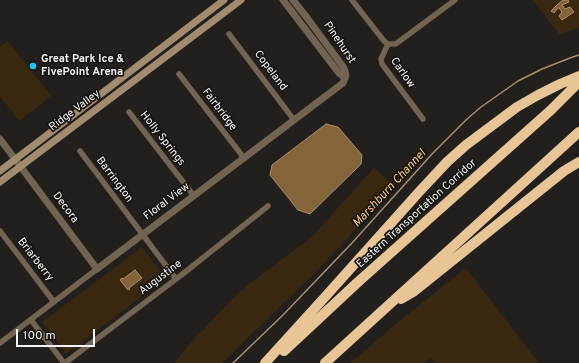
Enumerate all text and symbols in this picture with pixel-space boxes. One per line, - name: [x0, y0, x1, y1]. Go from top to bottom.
- street label: Pinehurst: [320, 19, 358, 67]
- street label: Copeland: [251, 48, 289, 94]
- place label: Great Park Ice & FivePoint Arena: [41, 53, 124, 79]
- street label: Carlow: [387, 55, 417, 91]
- marker: Great Park Ice & FivePoint Arena: [28, 61, 38, 71]
- street label: Fairbridge: [199, 86, 239, 134]
- street label: Ridge Valley: [47, 88, 103, 134]
- street label: Holly Springs: [137, 109, 187, 169]
- water label: Marshburn Channel: [350, 147, 430, 231]
- street label: Barrington: [93, 155, 135, 205]
- street label: Eastern Transportation Corridor: [354, 157, 480, 271]
- street label: Floral View: [141, 180, 193, 224]
- street label: Decora: [49, 190, 81, 226]
- street label: Briarberry: [14, 236, 56, 284]
- street label: Augustine: [137, 258, 185, 298]
- scale bar: [18, 321, 97, 347]
- text: 100 m: [23, 328, 56, 344]

